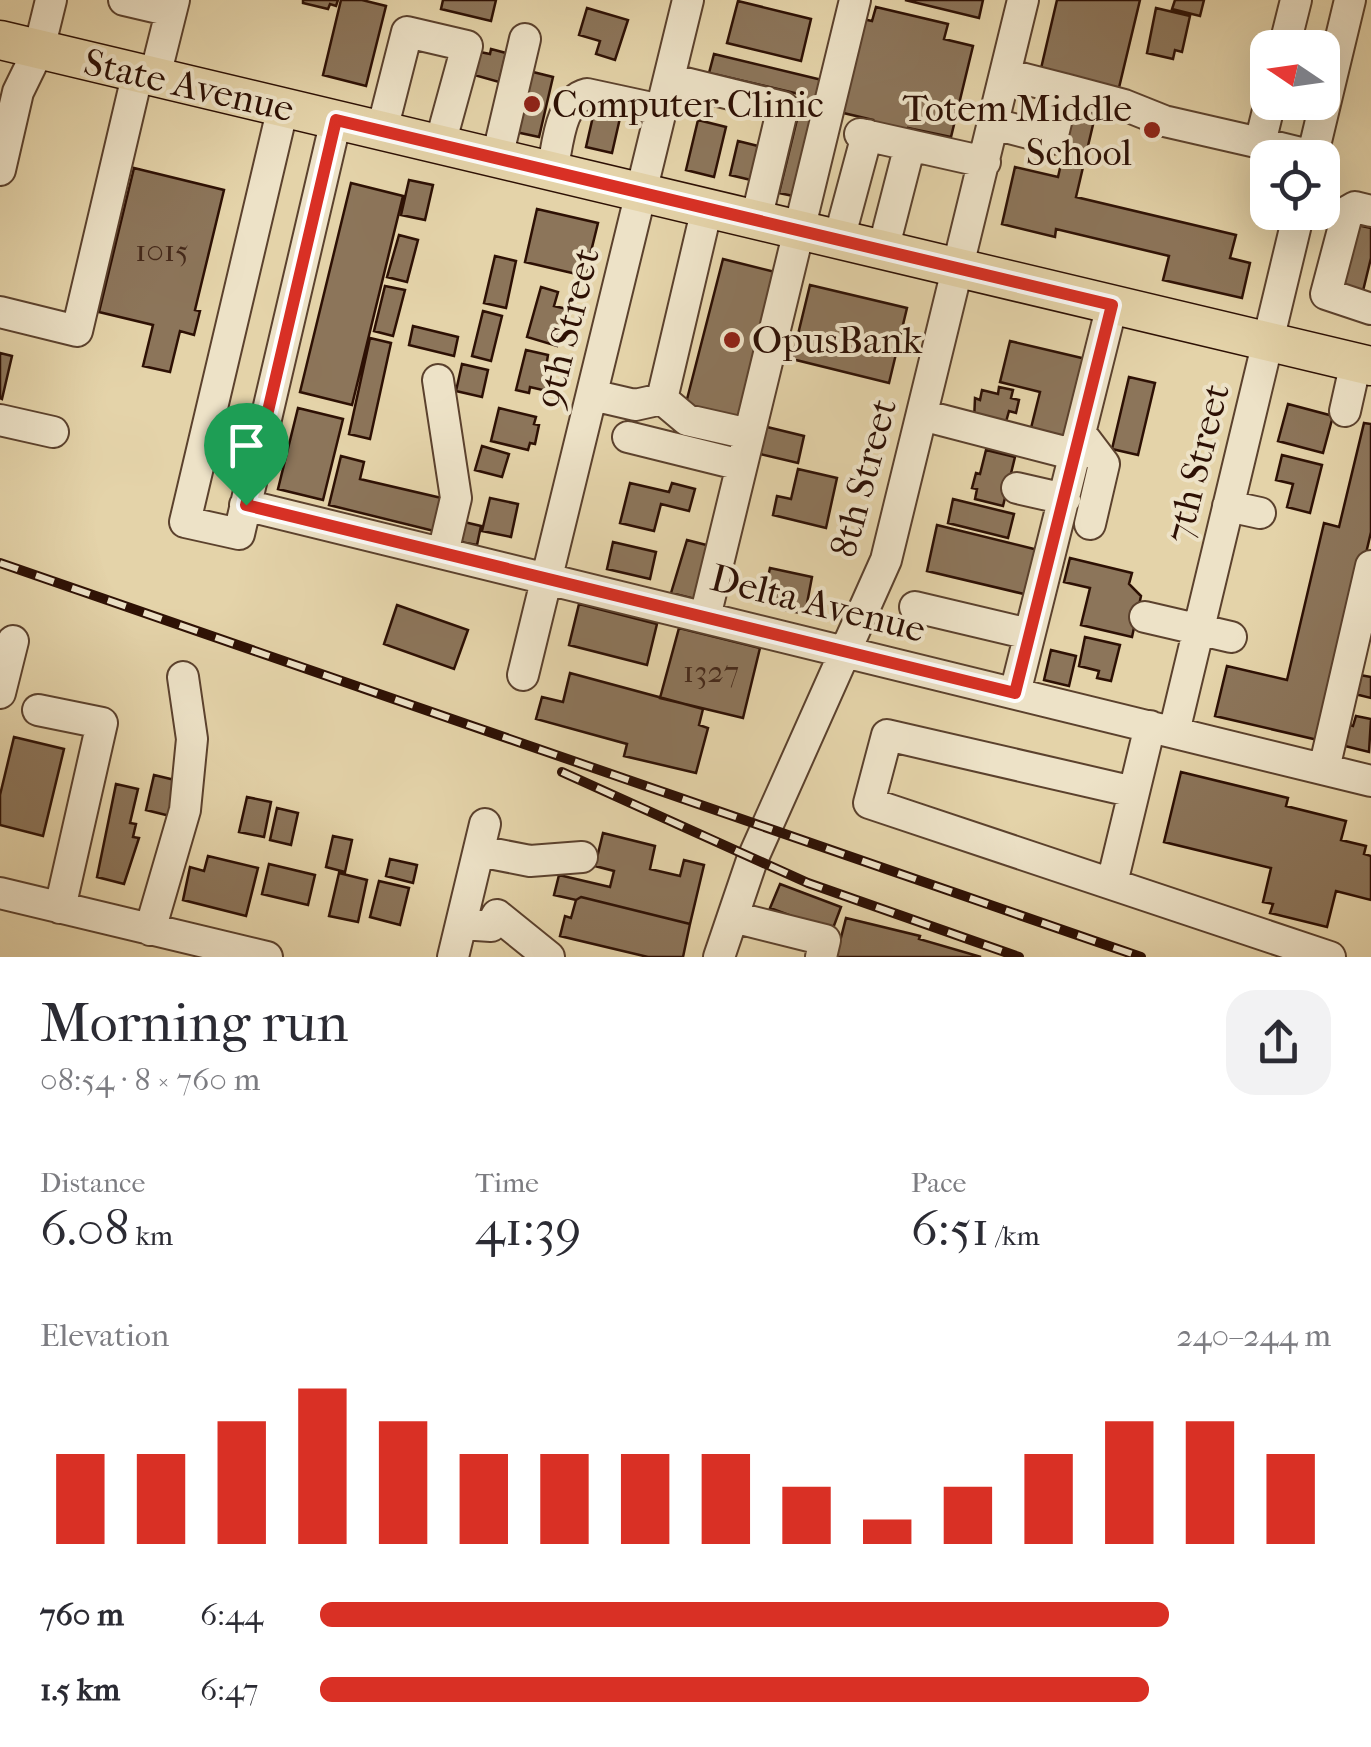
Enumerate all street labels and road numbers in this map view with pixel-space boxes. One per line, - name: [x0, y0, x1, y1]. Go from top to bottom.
- street label: State Avenue: [80, 40, 298, 131]
- street label: 9th Street: [526, 243, 609, 413]
- street label: 7th Street: [1156, 379, 1239, 547]
- street label: 8th Street: [821, 393, 906, 562]
- street label: Delta Avenue: [706, 555, 930, 652]

